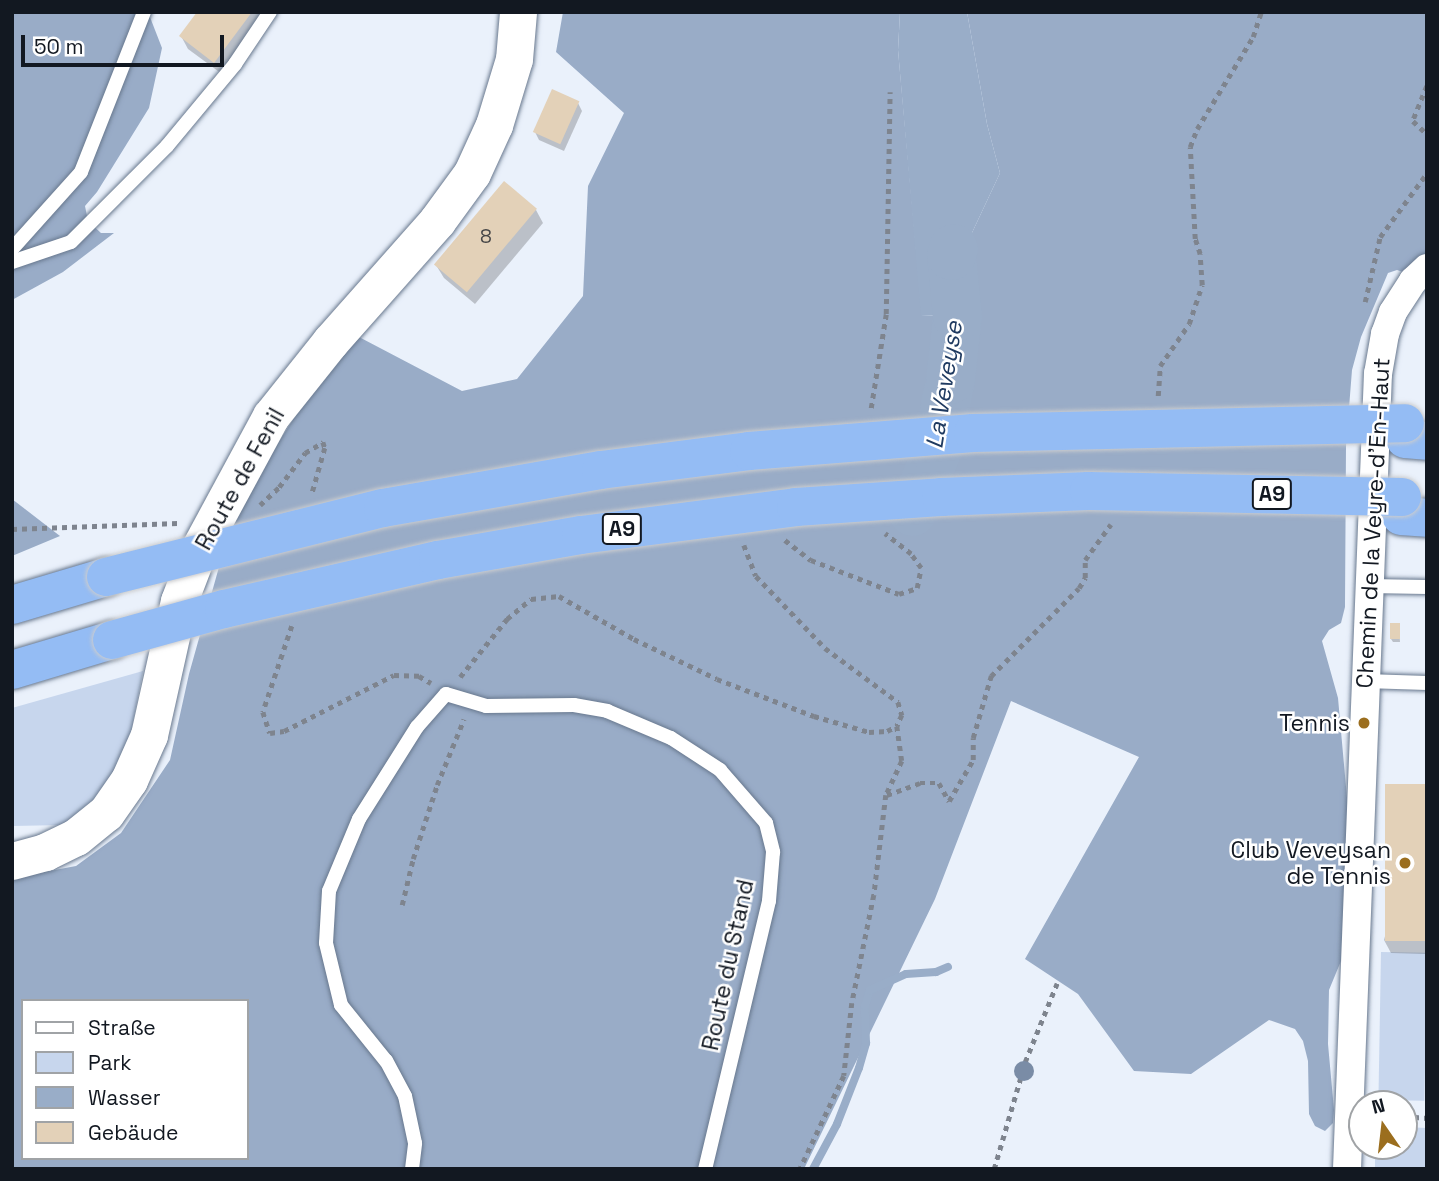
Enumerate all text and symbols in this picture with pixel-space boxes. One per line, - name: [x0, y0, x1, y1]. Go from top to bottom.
- scale bar: [24, 21, 228, 65]
- text: 50 m: [34, 33, 84, 60]
- house number: 8: [480, 226, 492, 248]
- water label: La Veveyse: [920, 319, 968, 451]
- street label: Chemin de la Veyre-d'En-Haut: [1351, 357, 1395, 689]
- street label: Route de Fenil: [190, 403, 290, 555]
- road number: A9: [1251, 476, 1293, 512]
- road number: A9: [601, 512, 643, 546]
- place label: Tennis: [1279, 709, 1350, 737]
- marker: Tennis: [1356, 715, 1372, 731]
- place label: Club Veveysan de Tennis: [1230, 836, 1391, 890]
- marker: Club Veveysan de Tennis: [1397, 855, 1413, 871]
- street label: Route du Stand: [696, 877, 760, 1053]
- legend: [21, 999, 248, 1160]
- text: Straße: [88, 1014, 156, 1041]
- text: Park: [88, 1049, 132, 1076]
- text: Wasser: [88, 1084, 161, 1111]
- north arrow: [1348, 1090, 1418, 1160]
- text: N: [1369, 1092, 1387, 1120]
- text: Gebäude: [88, 1119, 178, 1146]

